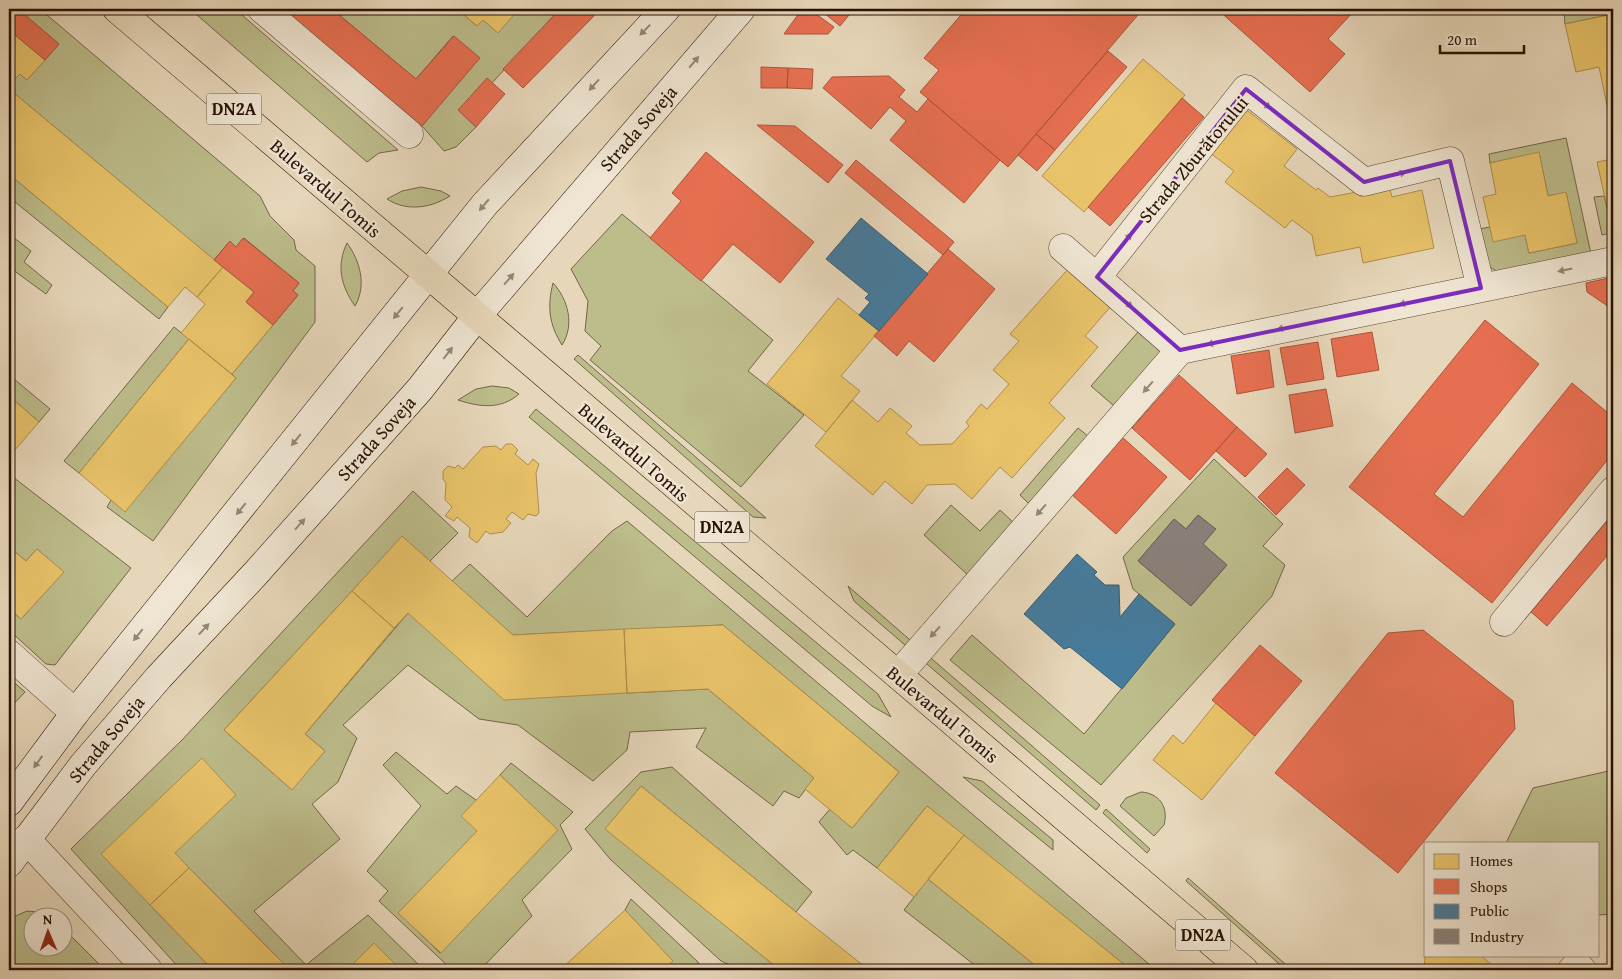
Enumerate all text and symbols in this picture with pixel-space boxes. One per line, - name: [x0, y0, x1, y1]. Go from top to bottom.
- scale bar: [1440, 22, 1523, 54]
- one-way arrow: [640, 23, 652, 35]
- text: 20 m: [1447, 29, 1478, 50]
- one-way arrow: [688, 56, 699, 69]
- one-way arrow: [588, 78, 600, 90]
- street label: Strada Soveja: [592, 79, 684, 177]
- street label: Strada Zburătorului: [1131, 89, 1255, 229]
- road number: DN2A: [206, 94, 262, 125]
- one-way arrow: [1258, 99, 1271, 110]
- street label: Bulevardul Tomis: [264, 132, 388, 244]
- one-way arrow: [1392, 169, 1407, 177]
- one-way arrow: [479, 198, 490, 211]
- one-way arrow: [1122, 233, 1133, 246]
- one-way arrow: [1557, 267, 1573, 275]
- one-way arrow: [503, 273, 514, 286]
- one-way arrow: [1120, 298, 1133, 309]
- one-way arrow: [1398, 300, 1414, 308]
- one-way arrow: [393, 306, 404, 319]
- one-way arrow: [1276, 325, 1292, 333]
- one-way arrow: [1206, 339, 1222, 347]
- one-way arrow: [443, 347, 454, 360]
- one-way arrow: [1142, 380, 1154, 392]
- street label: Strada Soveja: [330, 389, 422, 487]
- street label: Bulevardul Tomis: [572, 396, 696, 508]
- one-way arrow: [291, 433, 302, 446]
- one-way arrow: [235, 502, 246, 515]
- one-way arrow: [1036, 503, 1047, 516]
- road number: DN2A: [694, 512, 750, 542]
- one-way arrow: [294, 518, 306, 530]
- one-way arrow: [198, 623, 210, 635]
- one-way arrow: [929, 626, 940, 639]
- one-way arrow: [133, 628, 144, 641]
- street label: Bulevardul Tomis: [881, 659, 1005, 769]
- street label: Strada Soveja: [61, 689, 151, 789]
- one-way arrow: [33, 756, 43, 769]
- legend: [1424, 842, 1600, 956]
- text: Homes: [1470, 850, 1513, 871]
- text: Shops: [1470, 876, 1507, 897]
- text: Public: [1470, 900, 1509, 921]
- north arrow: [22, 906, 72, 956]
- text: N: [43, 909, 53, 929]
- road number: DN2A: [1176, 920, 1230, 950]
- text: Industry: [1470, 926, 1525, 947]

